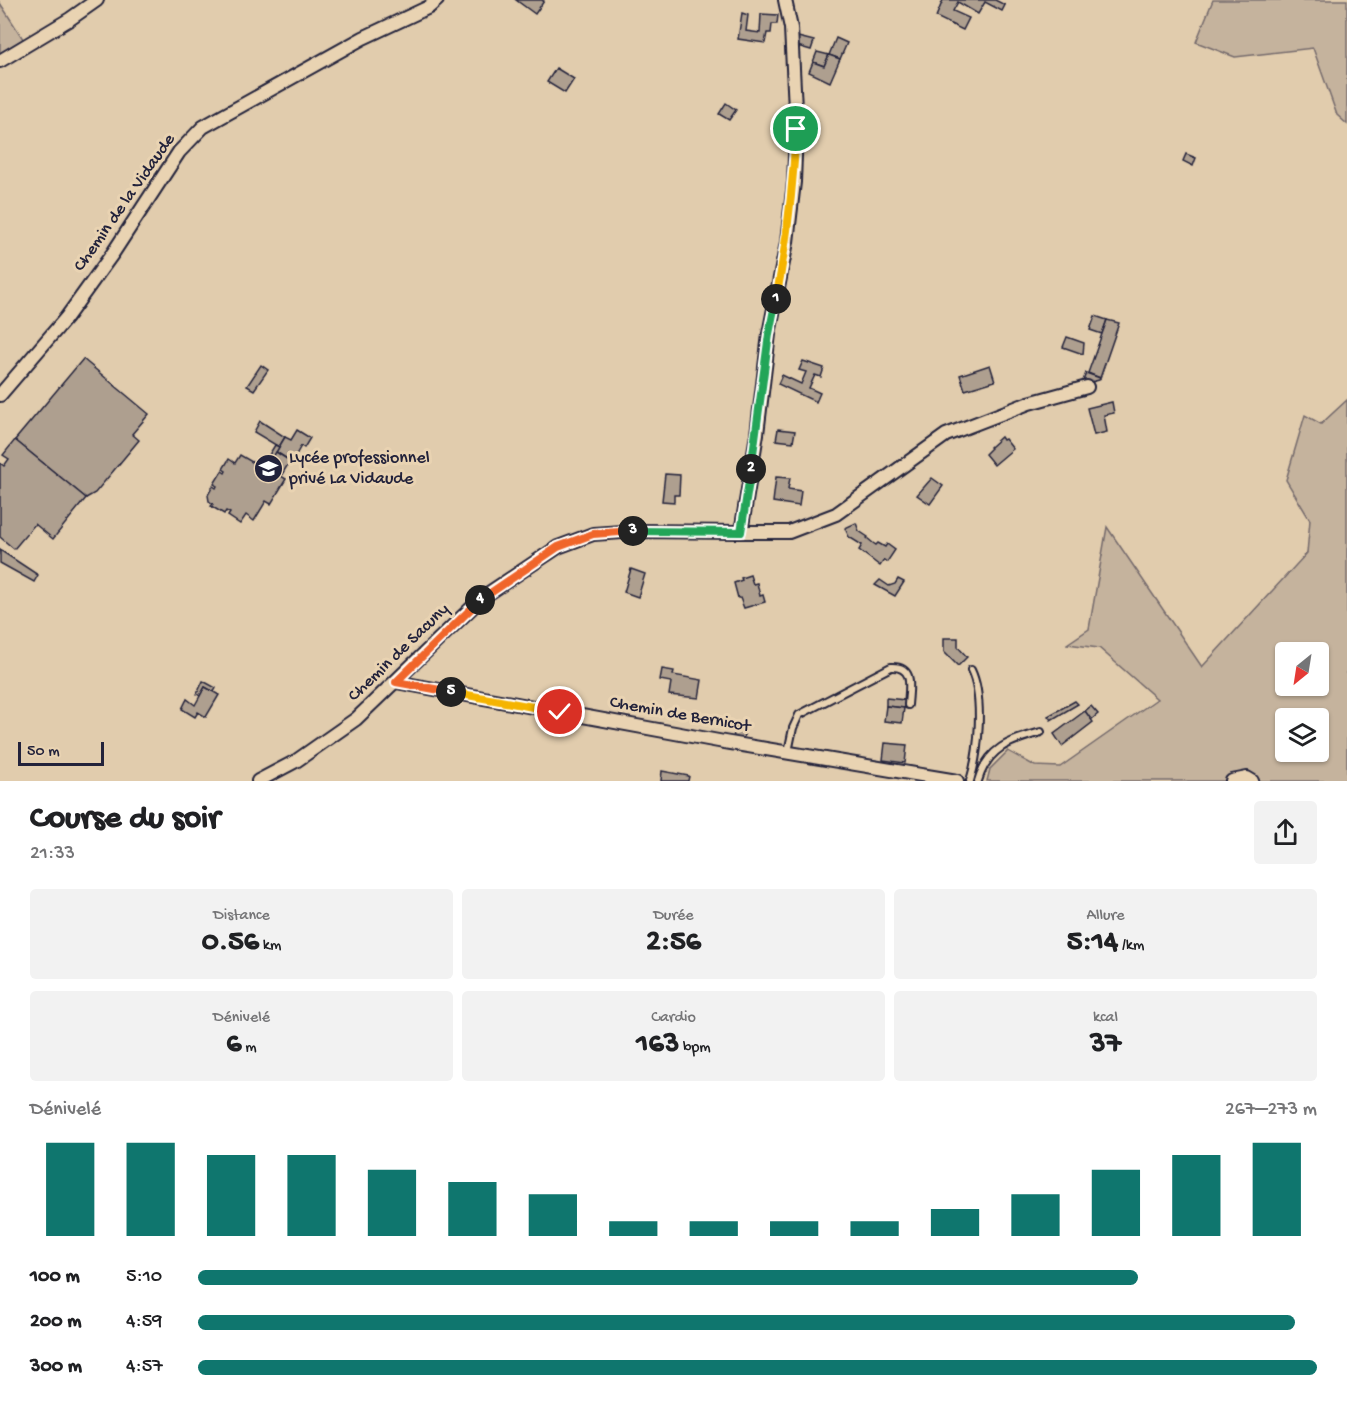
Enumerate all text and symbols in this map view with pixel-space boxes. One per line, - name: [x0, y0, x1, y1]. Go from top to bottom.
- pin: [770, 103, 821, 154]
- icon: arrive: [779, 112, 812, 145]
- street label: Chemin de la Vidaude: [70, 130, 181, 276]
- pin: 1: [761, 284, 791, 314]
- text: 1: [773, 289, 779, 308]
- place label: Lycée professionnel privé La Vidaude: [288, 448, 430, 490]
- school or university icon: Lycée professionnel privé La Vidaude: [252, 452, 284, 484]
- pin: 2: [736, 454, 766, 484]
- text: 2: [747, 459, 755, 478]
- pin: 3: [618, 516, 648, 546]
- text: 3: [629, 521, 637, 540]
- pin: 4: [465, 585, 495, 615]
- text: 4: [476, 590, 484, 609]
- street label: Chemin de Sacuny: [344, 599, 454, 707]
- north arrow: [1275, 642, 1329, 696]
- map controls: [1275, 642, 1329, 762]
- pin: 5: [436, 677, 466, 707]
- text: 5: [447, 682, 455, 701]
- pin: [534, 686, 585, 737]
- street label: Chemin de Bernicot: [608, 692, 754, 738]
- icon: check: [543, 695, 576, 728]
- button: layers: [1275, 708, 1329, 762]
- scale bar: [18, 739, 104, 766]
- text: 50 m: [27, 743, 60, 762]
- text: Course du soir: [30, 801, 220, 839]
- button: share: [1254, 801, 1317, 864]
- text: 21:33: [30, 843, 75, 866]
- text: Distance: [213, 907, 270, 926]
- text: Durée: [653, 907, 694, 926]
- text: Allure: [1087, 907, 1124, 926]
- text: 0.56: [202, 926, 259, 961]
- text: 2:56: [646, 926, 701, 961]
- text: 5:14: [1067, 926, 1118, 961]
- text: km: [259, 937, 281, 956]
- text: /km: [1118, 937, 1144, 956]
- text: Dénivelé: [213, 1009, 270, 1028]
- text: Cardio: [651, 1009, 696, 1028]
- text: kcal: [1093, 1009, 1118, 1028]
- text: 6: [226, 1028, 242, 1063]
- text: 163: [636, 1028, 679, 1063]
- text: 37: [1090, 1028, 1121, 1063]
- text: m: [242, 1039, 257, 1058]
- text: bpm: [679, 1039, 711, 1058]
- text: Dénivelé: [30, 1099, 101, 1122]
- text: 267–273 m: [1225, 1099, 1317, 1122]
- text: 100 m: [30, 1266, 80, 1289]
- text: 5:10: [126, 1266, 162, 1289]
- text: 200 m: [30, 1311, 81, 1334]
- text: 4:59: [126, 1311, 162, 1334]
- text: 300 m: [30, 1356, 82, 1379]
- text: 4:57: [126, 1356, 163, 1379]

